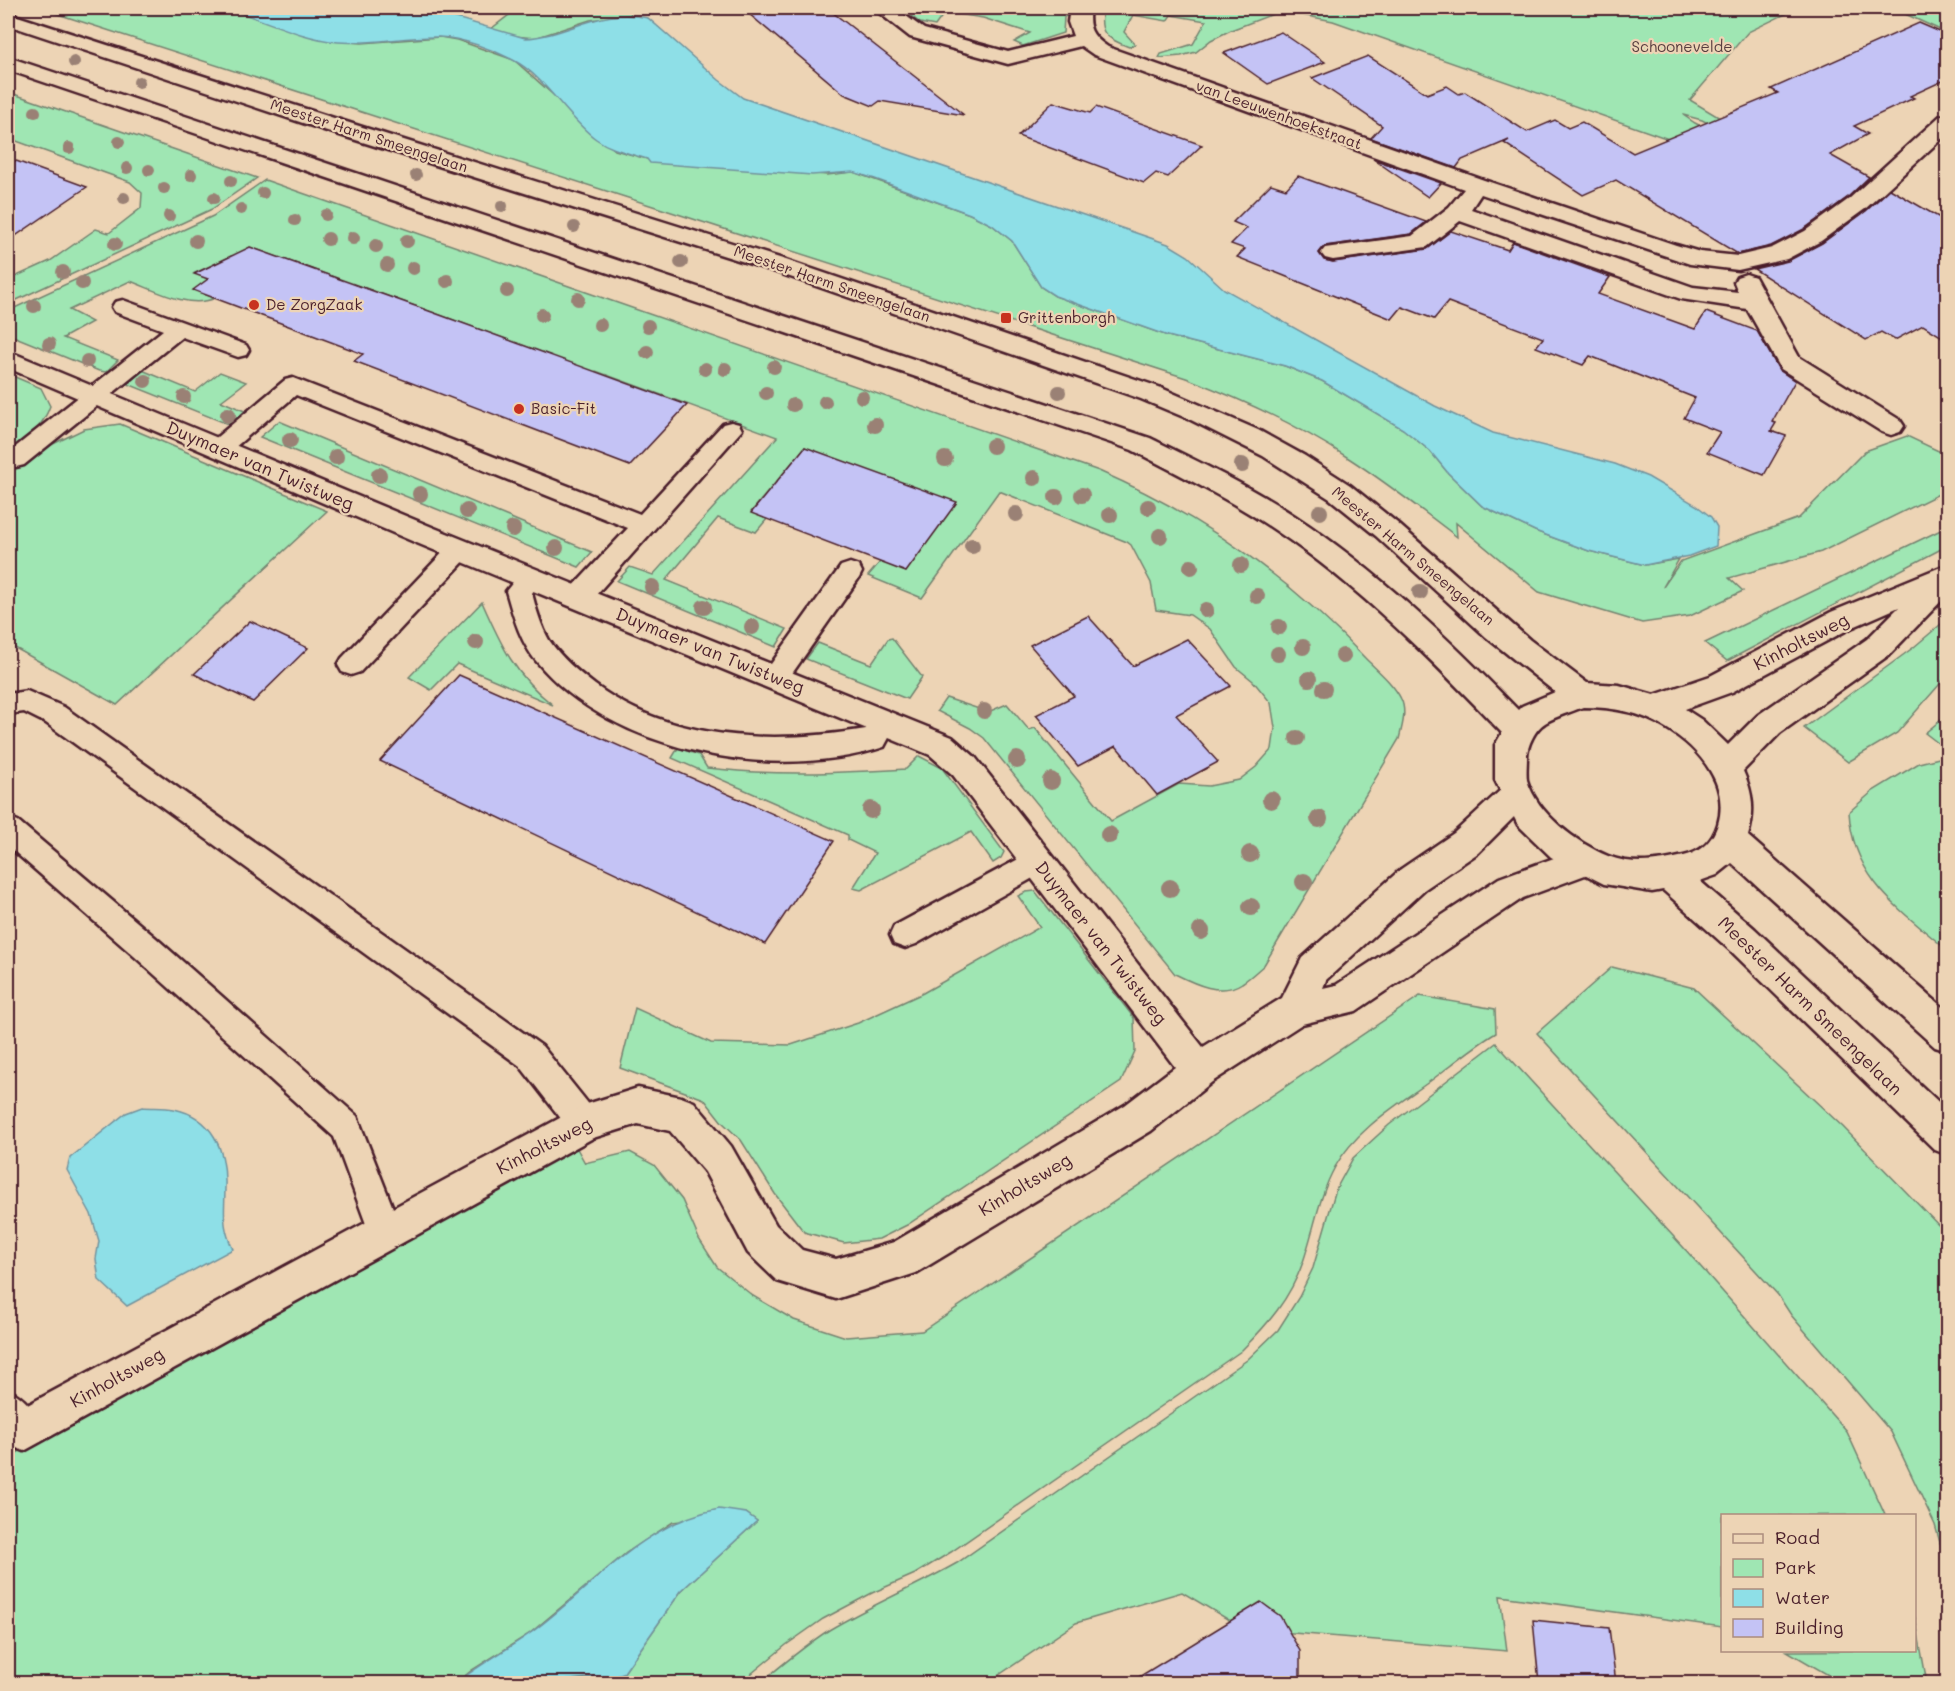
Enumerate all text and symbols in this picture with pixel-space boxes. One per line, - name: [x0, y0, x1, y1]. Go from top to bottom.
- park label: Schoonevelde: [1632, 36, 1732, 56]
- street label: van Leeuwenhoekstraat: [1193, 75, 1365, 153]
- street label: Meester Harm Smeengelaan: [268, 94, 471, 176]
- street label: Meester Harm Smeengelaan: [731, 240, 933, 326]
- place label: De ZorgZaak: [266, 294, 362, 314]
- marker: De ZorgZaak: [247, 298, 261, 312]
- place label: Grittenborgh: [1018, 307, 1115, 327]
- marker: Grittenborgh: [999, 311, 1013, 325]
- place label: Basic-Fit: [531, 398, 596, 418]
- marker: Basic-Fit: [512, 402, 526, 416]
- street label: Duymaer van Twistweg: [163, 415, 358, 515]
- street label: Meester Harm Smeengelaan: [1328, 481, 1499, 629]
- street label: Duymaer van Twistweg: [613, 601, 808, 699]
- street label: Kinholtsweg: [1749, 607, 1852, 675]
- street label: Duymaer van Twistweg: [1030, 856, 1173, 1029]
- street label: Meester Harm Smeengelaan: [1713, 911, 1908, 1100]
- street label: Kinholtsweg: [492, 1111, 595, 1179]
- street label: Kinholtsweg: [974, 1147, 1075, 1221]
- street label: Kinholtsweg: [65, 1341, 168, 1413]
- legend: [1721, 1514, 1916, 1652]
- text: Road: [1775, 1525, 1820, 1549]
- text: Park: [1775, 1555, 1816, 1579]
- text: Water: [1775, 1585, 1830, 1609]
- text: Building: [1775, 1615, 1843, 1639]

